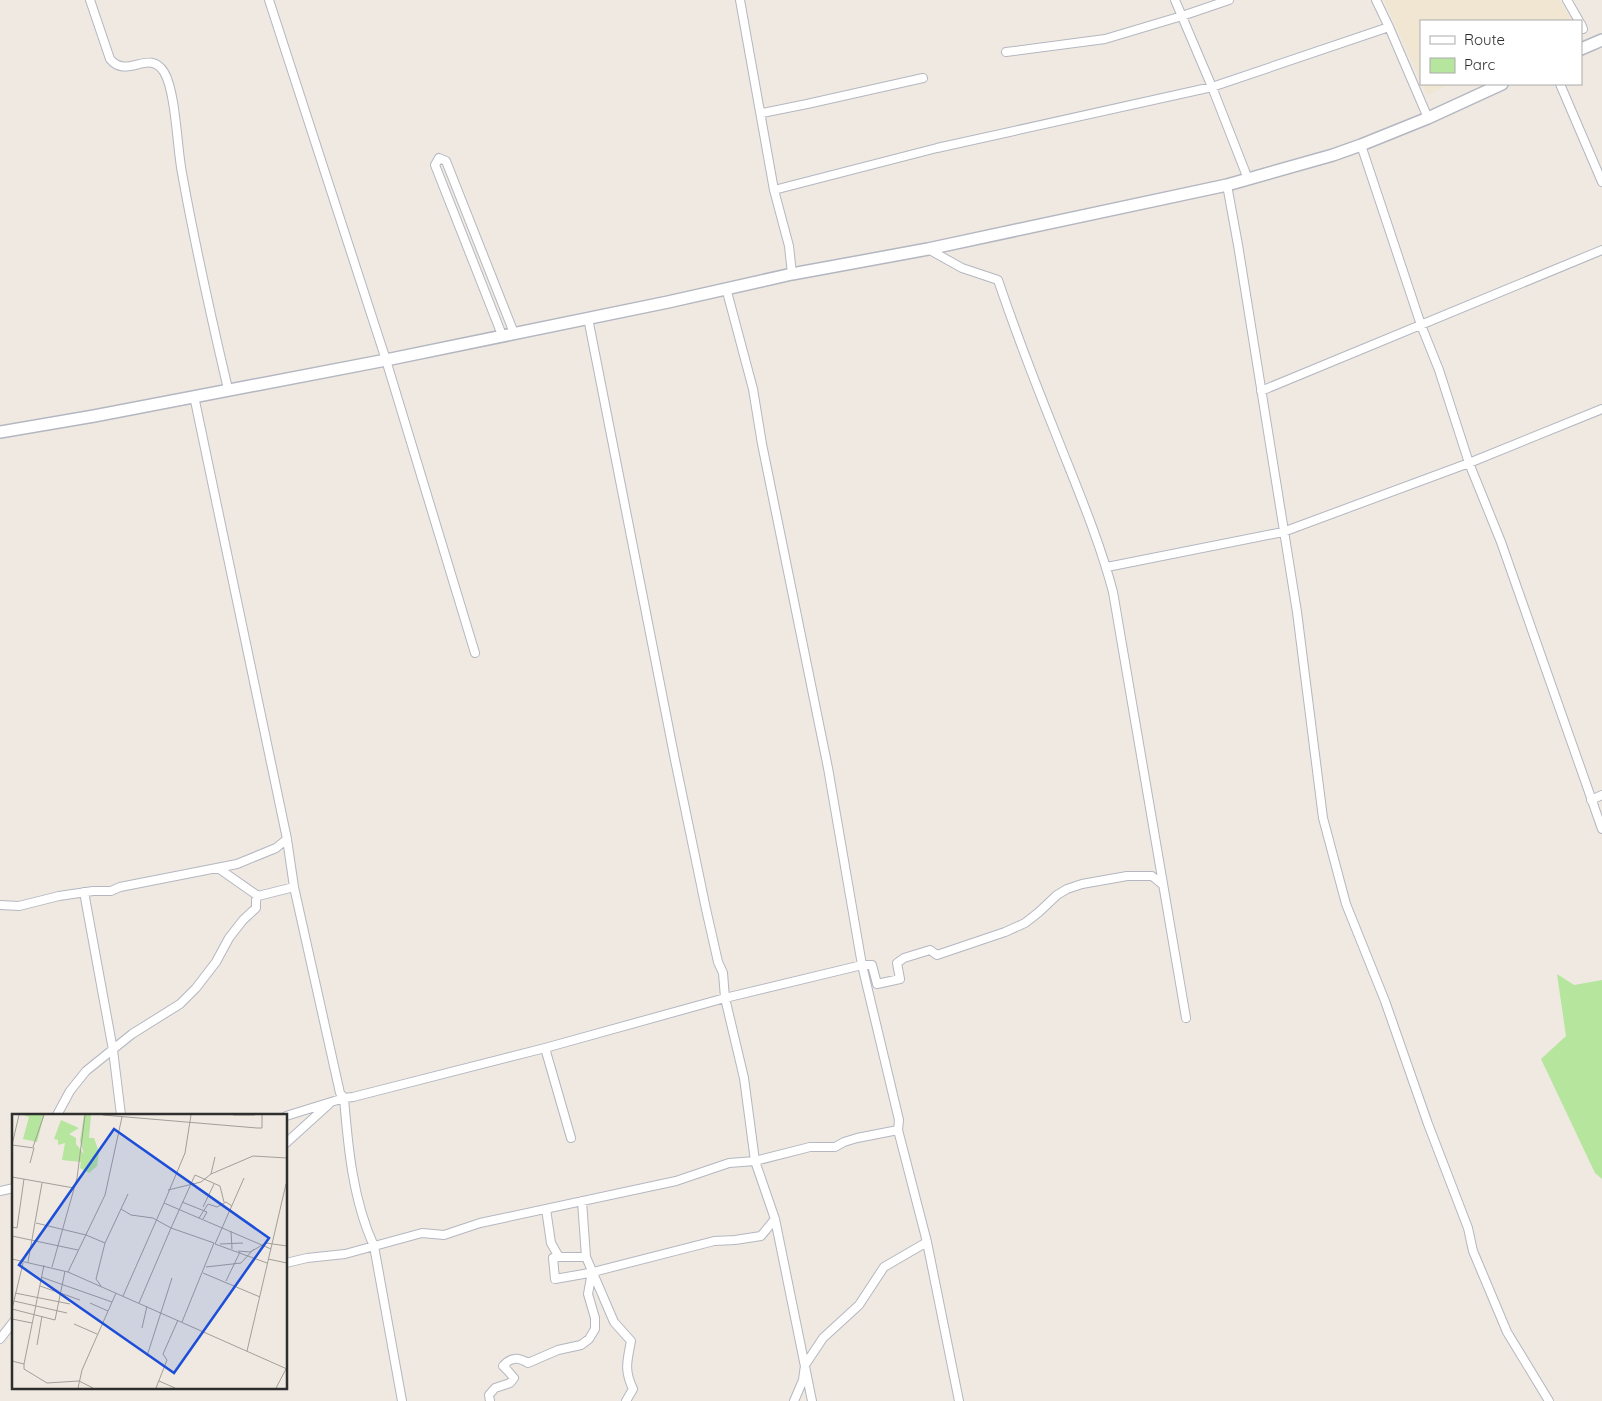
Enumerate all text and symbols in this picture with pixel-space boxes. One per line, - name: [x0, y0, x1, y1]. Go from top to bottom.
- legend: [1420, 20, 1582, 85]
- text: Route: [1464, 30, 1505, 49]
- text: Parc: [1464, 55, 1495, 74]
- inset map: [12, 1114, 288, 1388]

